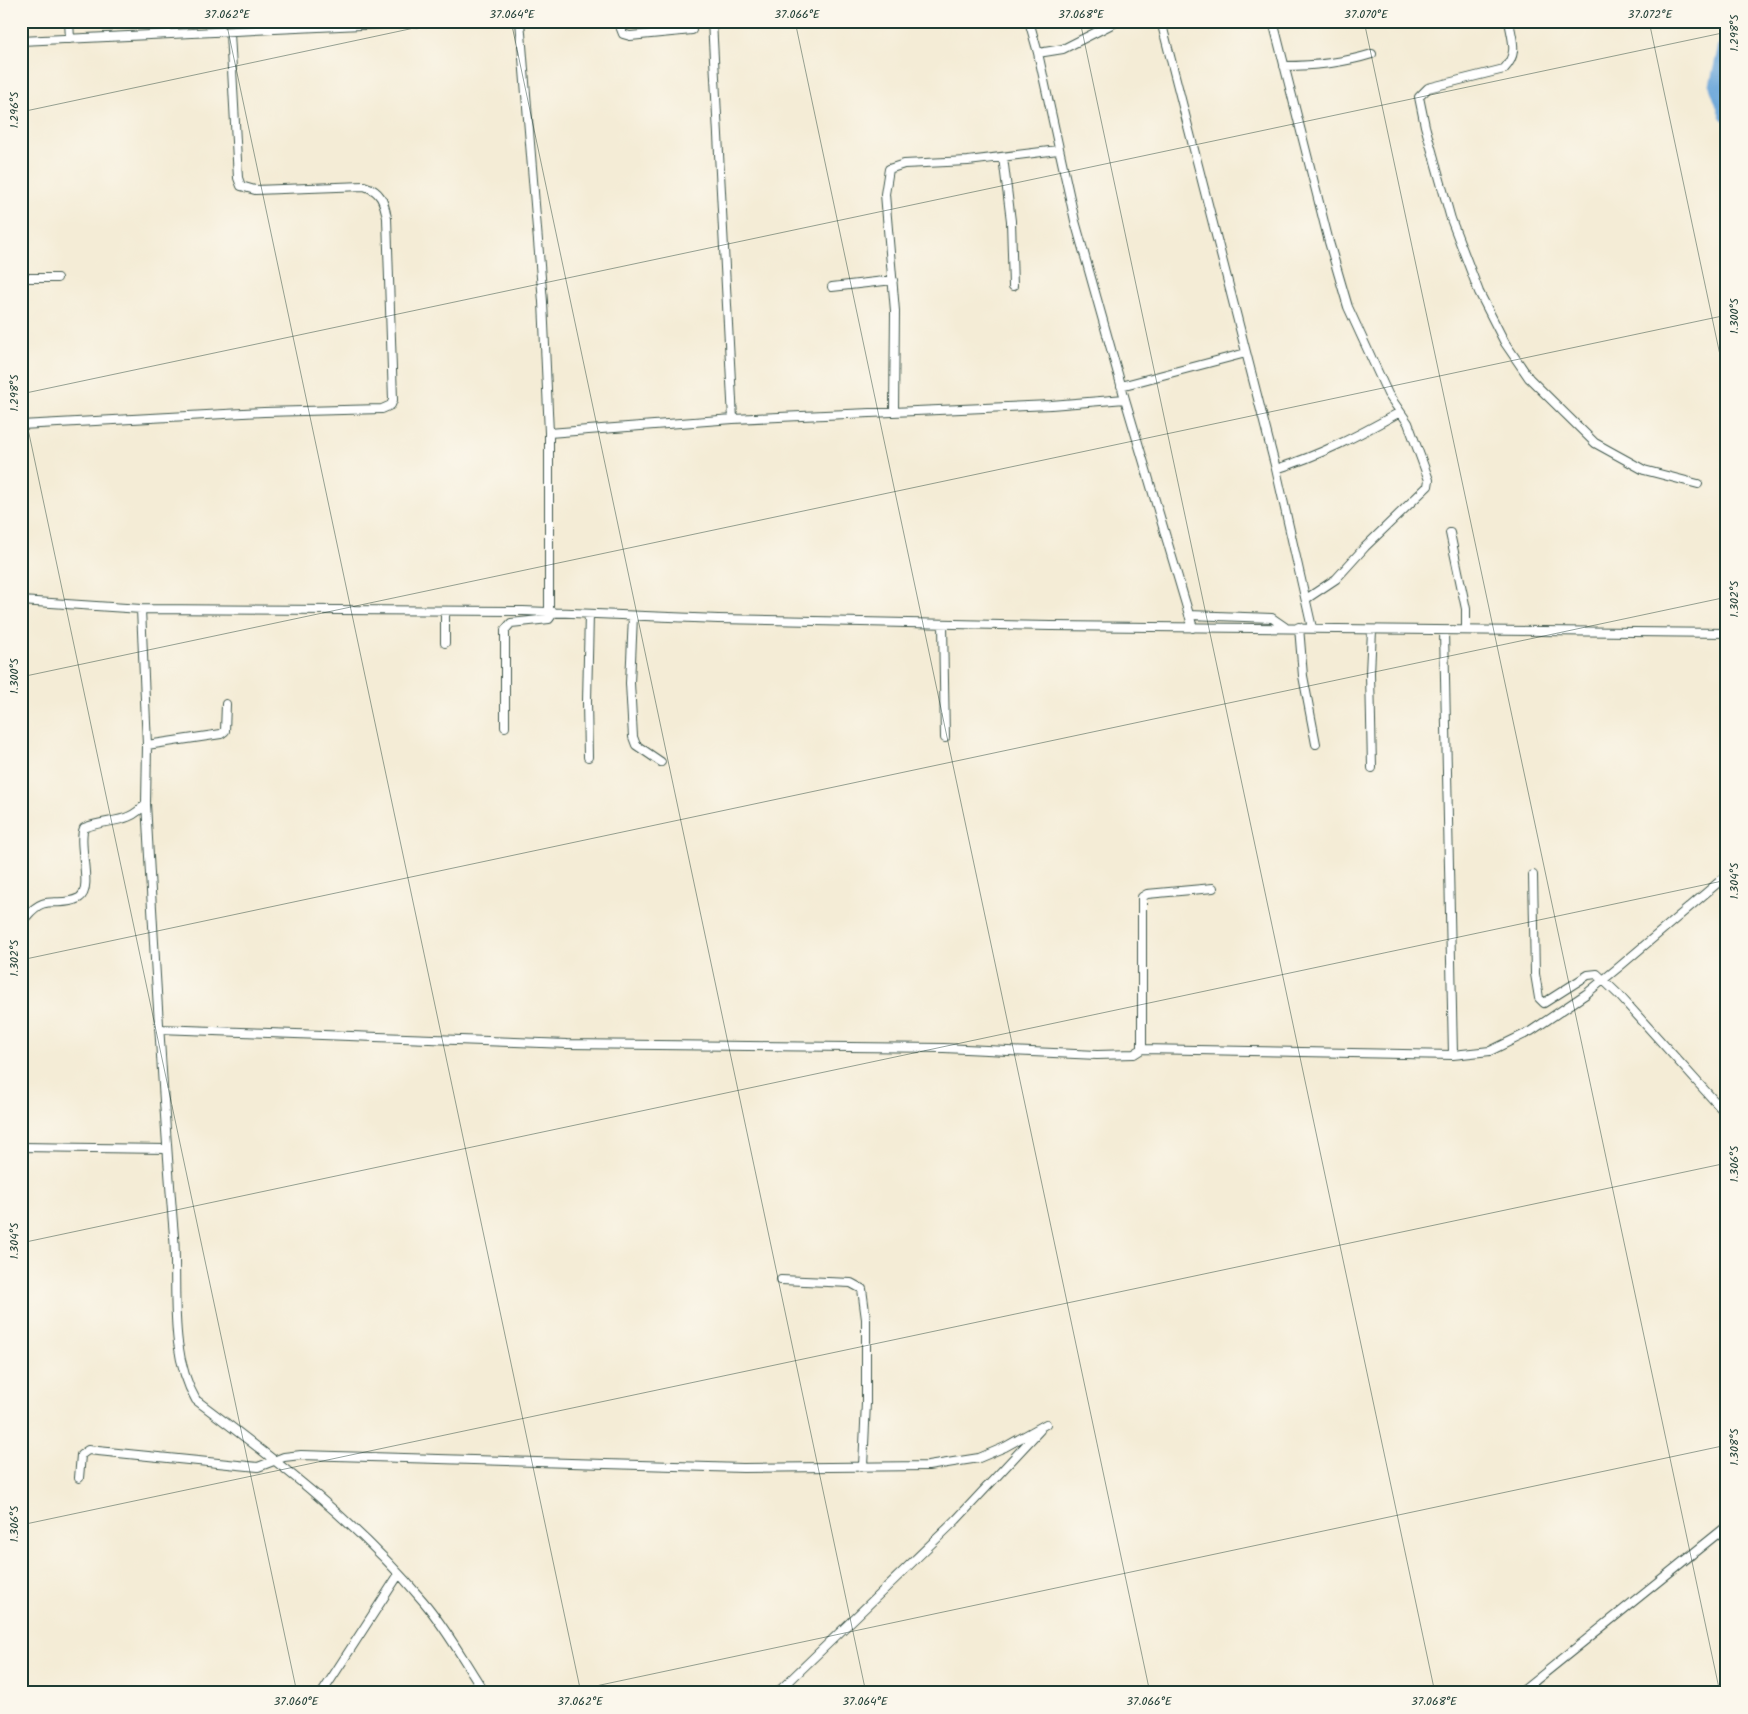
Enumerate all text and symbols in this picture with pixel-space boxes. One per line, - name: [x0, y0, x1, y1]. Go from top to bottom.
- text: 37.062°E: [204, 5, 251, 24]
- text: 37.064°E: [489, 5, 536, 24]
- text: 37.066°E: [774, 5, 821, 24]
- text: 37.068°E: [1058, 5, 1105, 24]
- text: 37.070°E: [1344, 5, 1389, 24]
- text: 37.072°E: [1628, 5, 1673, 24]
- text: 1.298°S: [1725, 14, 1744, 52]
- text: 1.296°S: [5, 91, 24, 128]
- text: 1.300°S: [1725, 297, 1744, 334]
- text: 1.298°S: [5, 374, 24, 412]
- text: 1.302°S: [1725, 580, 1744, 617]
- text: 1.300°S: [5, 657, 24, 694]
- text: 1.304°S: [1725, 862, 1744, 899]
- text: 1.302°S: [5, 939, 24, 976]
- text: 1.306°S: [1725, 1145, 1744, 1182]
- text: 1.304°S: [5, 1222, 24, 1259]
- text: 1.308°S: [1725, 1428, 1744, 1466]
- text: 1.306°S: [5, 1505, 24, 1542]
- text: 37.060°E: [274, 1692, 319, 1711]
- text: 37.062°E: [557, 1692, 604, 1711]
- text: 37.064°E: [842, 1692, 889, 1711]
- text: 37.066°E: [1126, 1692, 1173, 1711]
- text: 37.068°E: [1411, 1692, 1458, 1711]

